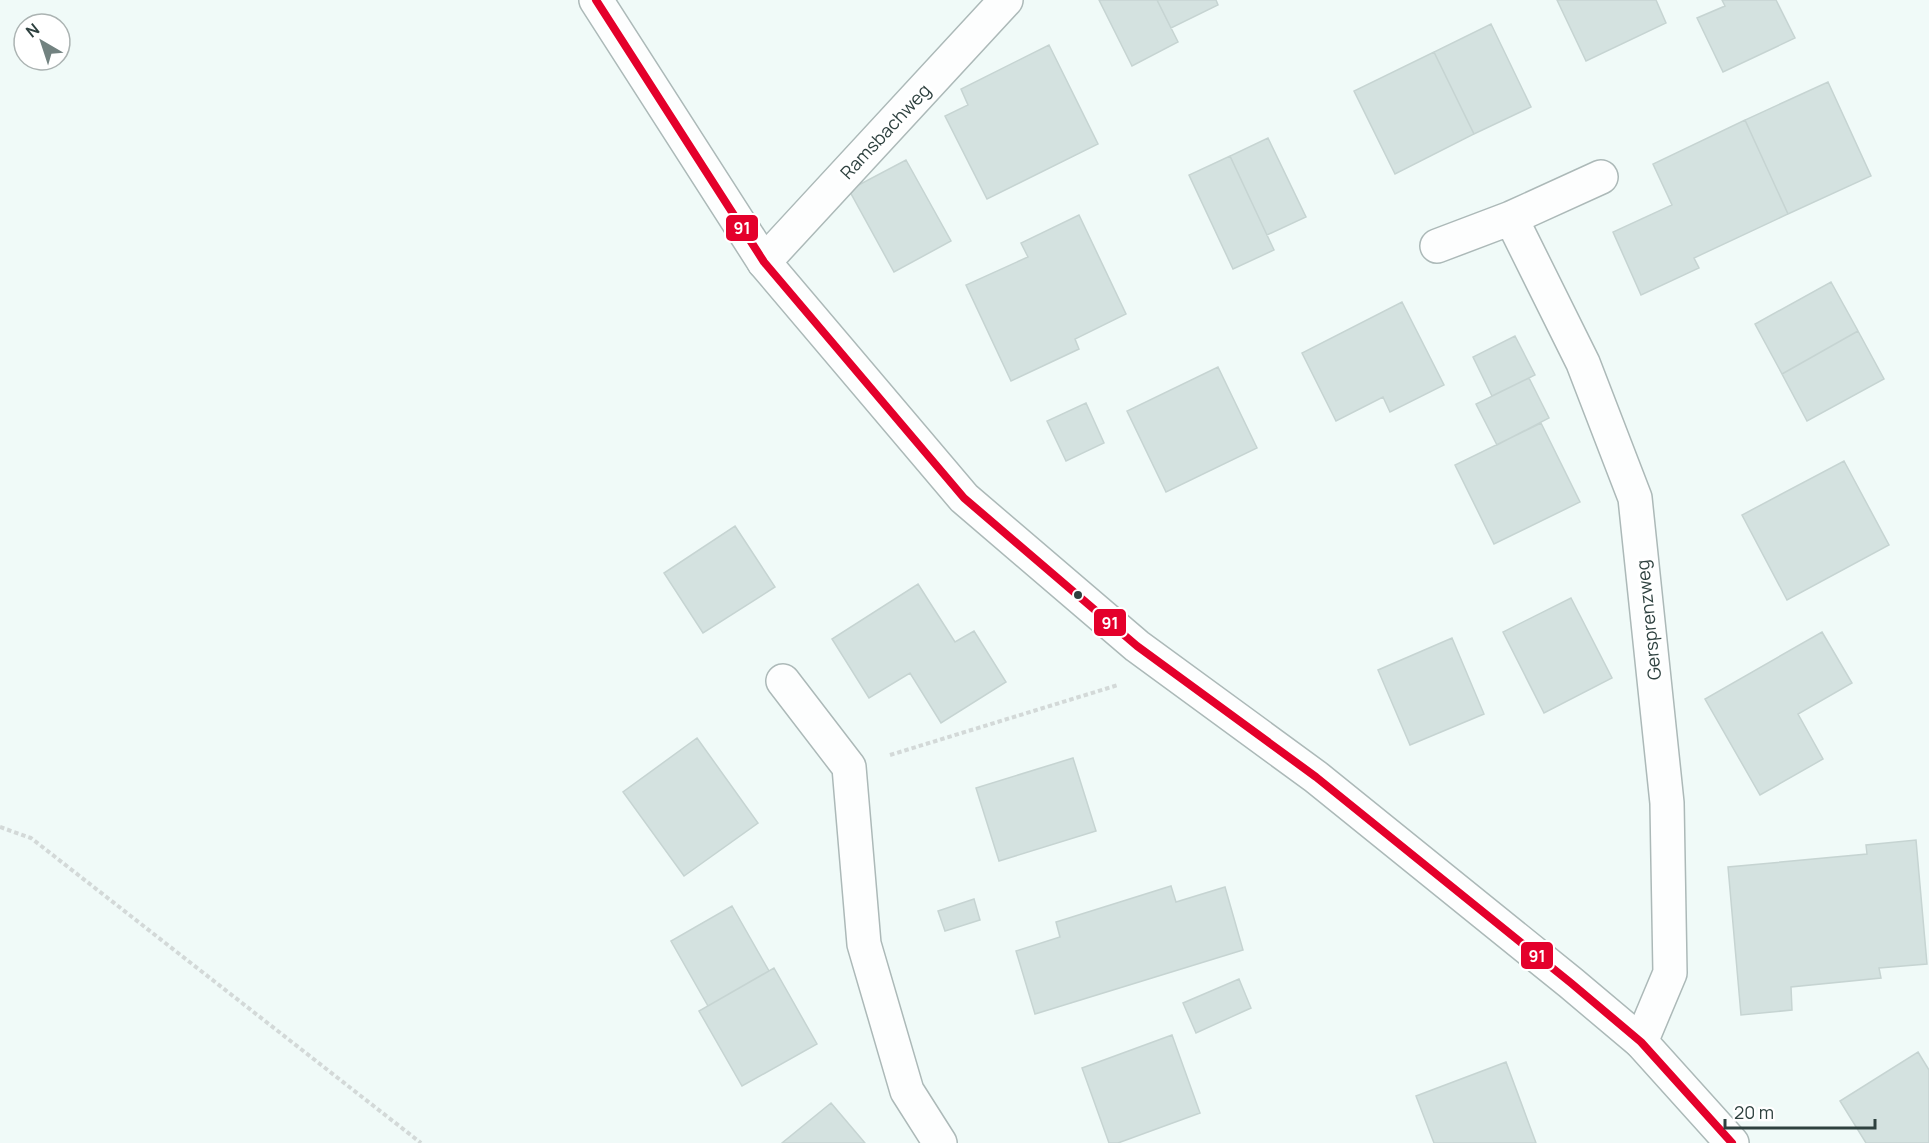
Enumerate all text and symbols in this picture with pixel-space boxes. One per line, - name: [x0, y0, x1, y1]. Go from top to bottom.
- north arrow: [12, 12, 72, 72]
- text: N: [21, 18, 44, 43]
- street label: Ramsbachweg: [835, 78, 935, 184]
- line badge: 91: [725, 214, 759, 242]
- text: 91: [734, 217, 750, 239]
- street label: Gersprenzweg: [1630, 559, 1666, 681]
- unlabelled marker: [1072, 589, 1084, 601]
- line badge: 91: [1093, 608, 1127, 637]
- text: 91: [1102, 612, 1118, 634]
- line badge: 91: [1520, 941, 1554, 970]
- text: 91: [1529, 945, 1545, 967]
- scale bar: [1725, 1092, 1875, 1130]
- text: 20 m: [1734, 1100, 1774, 1124]

